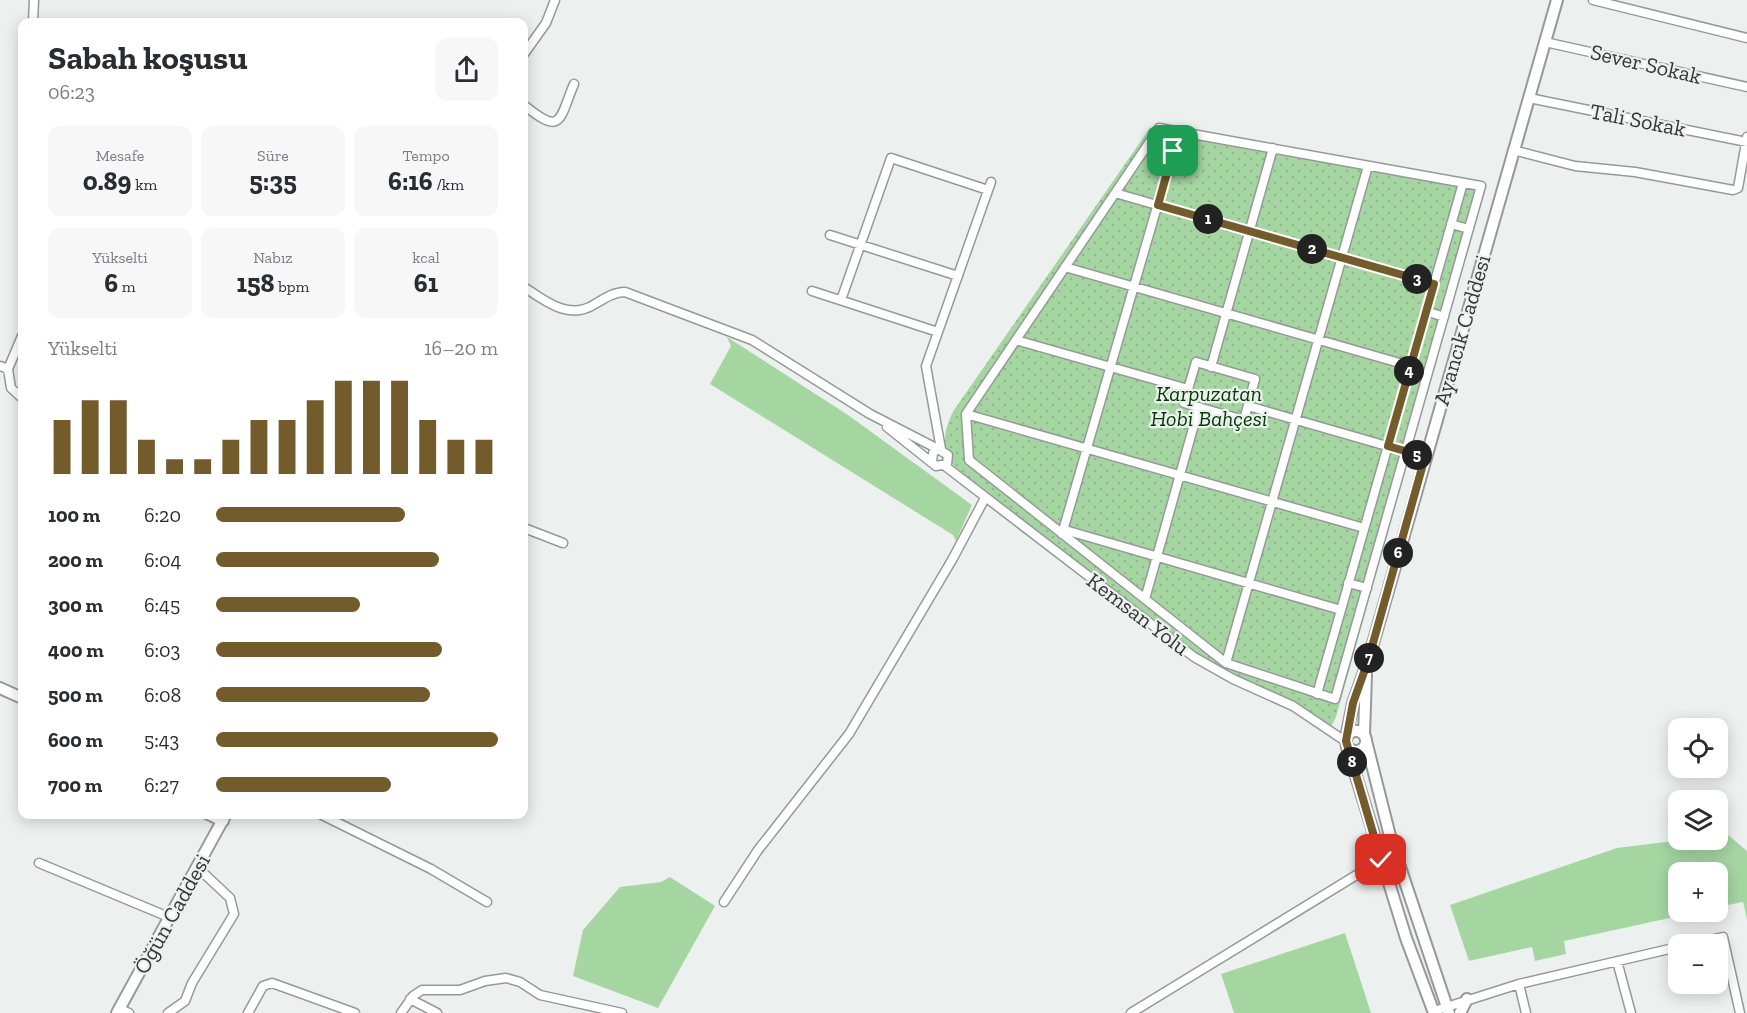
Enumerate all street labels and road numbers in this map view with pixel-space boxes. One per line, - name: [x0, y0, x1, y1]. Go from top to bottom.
- street label: Sever Sokak: [1588, 38, 1705, 90]
- street label: Tali Sokak: [1588, 97, 1689, 143]
- street label: Ayancık Caddesi: [1428, 251, 1496, 409]
- street label: Kemsan Yolu: [1081, 567, 1195, 662]
- street label: Öğün Caddesi: [128, 849, 216, 979]

